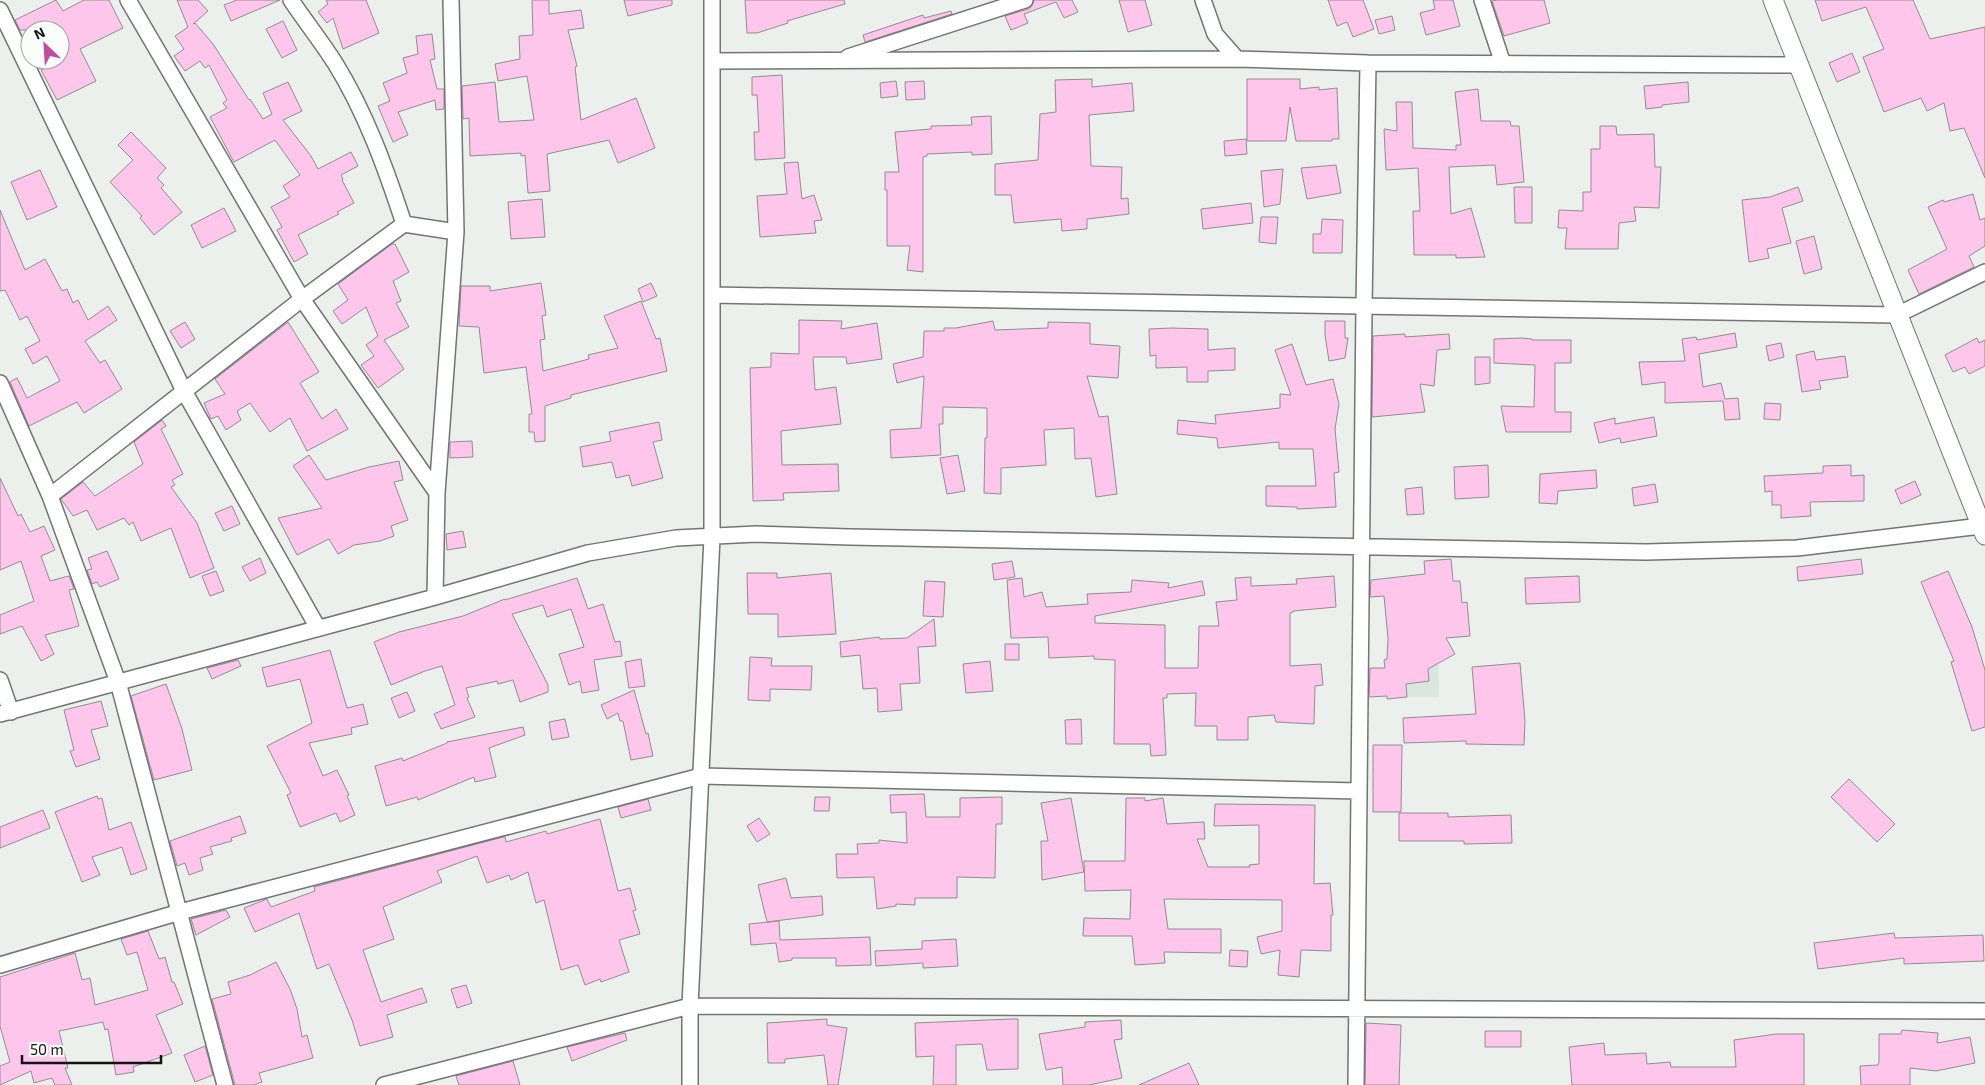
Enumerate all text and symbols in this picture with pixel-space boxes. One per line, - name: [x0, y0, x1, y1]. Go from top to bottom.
- north arrow: [20, 20, 70, 70]
- text: N: [31, 23, 47, 43]
- scale bar: [22, 1032, 161, 1064]
- text: 50 m: [30, 1040, 64, 1058]

